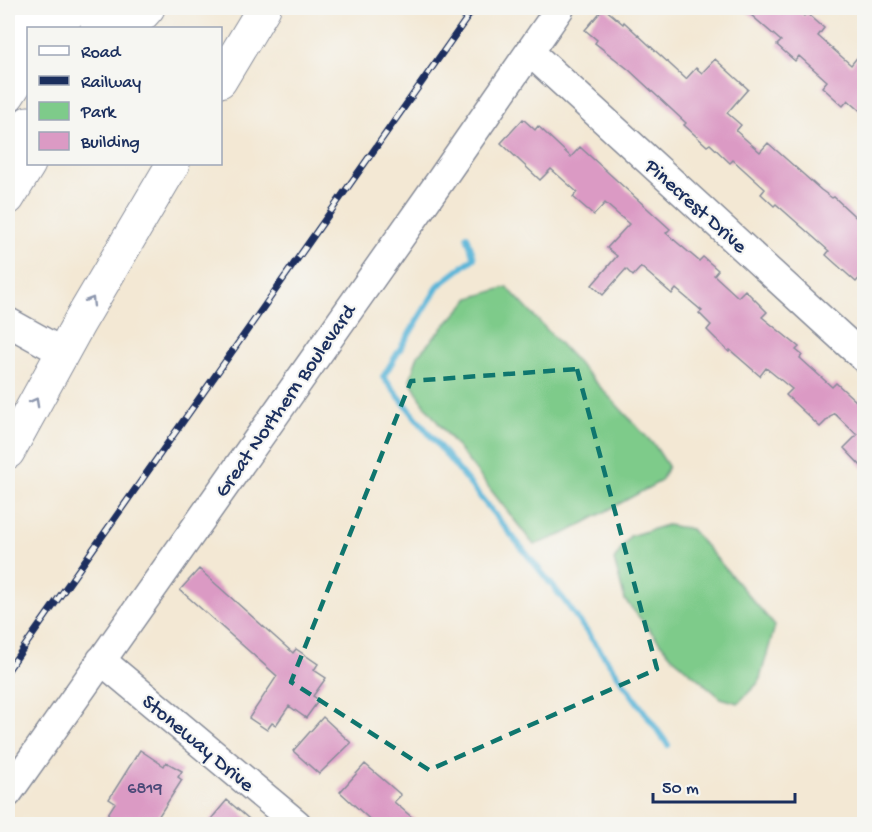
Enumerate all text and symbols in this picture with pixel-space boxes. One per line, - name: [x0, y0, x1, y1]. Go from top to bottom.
- legend: [27, 27, 222, 165]
- text: Road: [81, 43, 122, 64]
- text: Railway: [81, 73, 141, 94]
- text: Park: [80, 103, 117, 124]
- text: Building: [80, 133, 140, 154]
- street label: Pinecrest Drive: [637, 154, 752, 261]
- one-way arrow: [84, 297, 96, 307]
- street label: Great Northern Boulevard: [211, 299, 364, 503]
- one-way arrow: [28, 398, 39, 408]
- street label: Stoneway Drive: [135, 690, 259, 800]
- scale bar: [653, 766, 796, 804]
- house number: 6819: [127, 779, 163, 800]
- text: 50 m: [662, 779, 699, 800]

